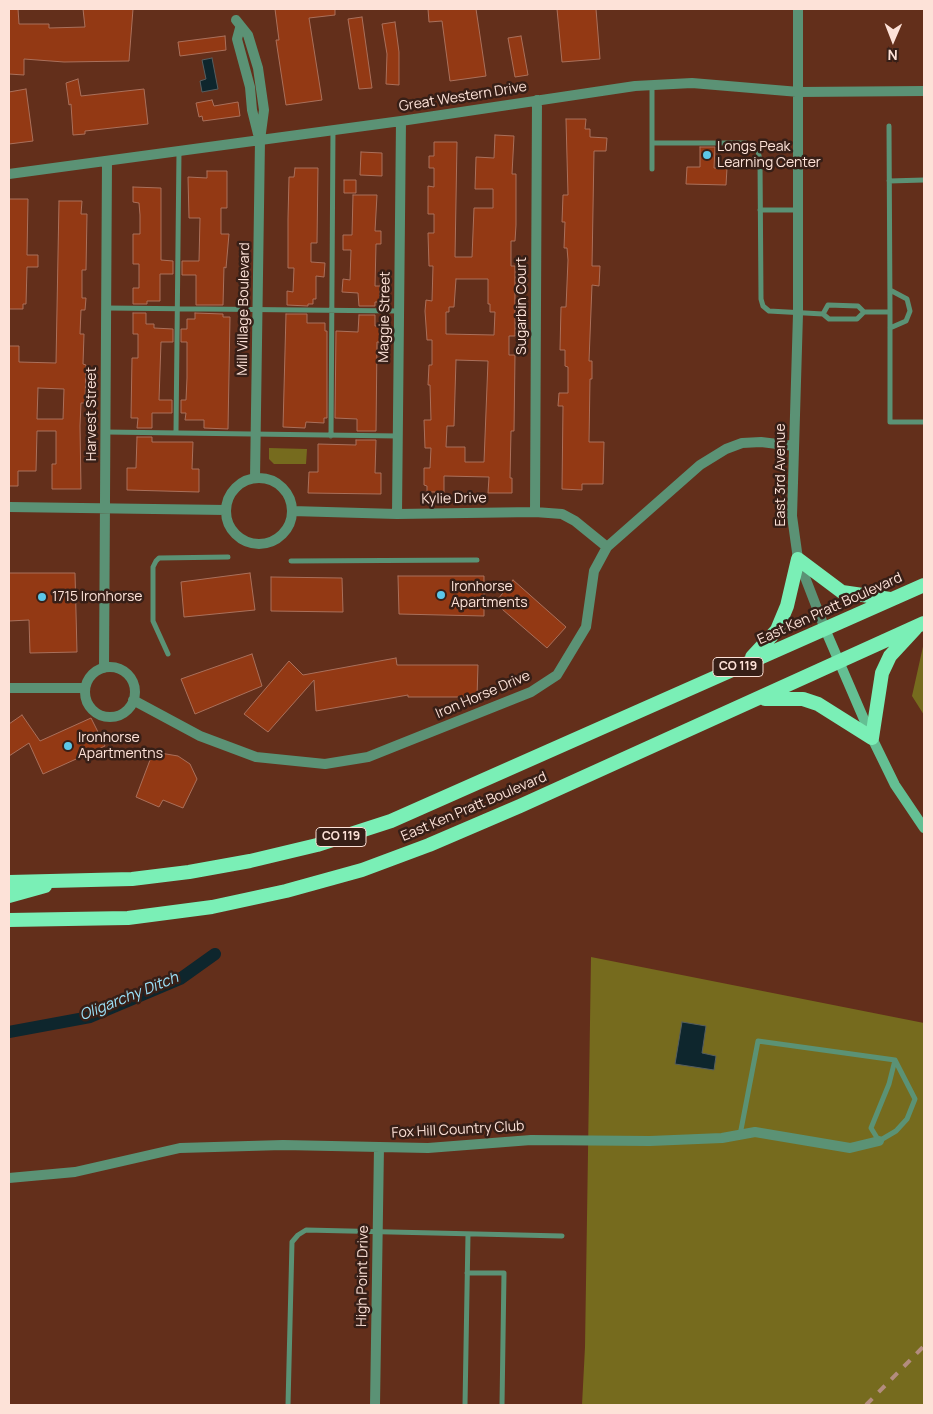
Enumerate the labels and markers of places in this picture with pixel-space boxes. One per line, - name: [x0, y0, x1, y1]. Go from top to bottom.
- place label: Longs Peak Learning Center: [717, 139, 821, 172]
- marker: Longs Peak Learning Center: [701, 149, 713, 161]
- place label: Ironhorse Apartments: [451, 579, 528, 612]
- place label: 1715 Ironhorse: [52, 589, 143, 605]
- marker: Ironhorse Apartments: [435, 589, 447, 601]
- marker: 1715 Ironhorse: [36, 591, 48, 603]
- place label: Ironhorse Apartmentns: [78, 730, 163, 762]
- marker: Ironhorse Apartmentns: [62, 740, 74, 752]

